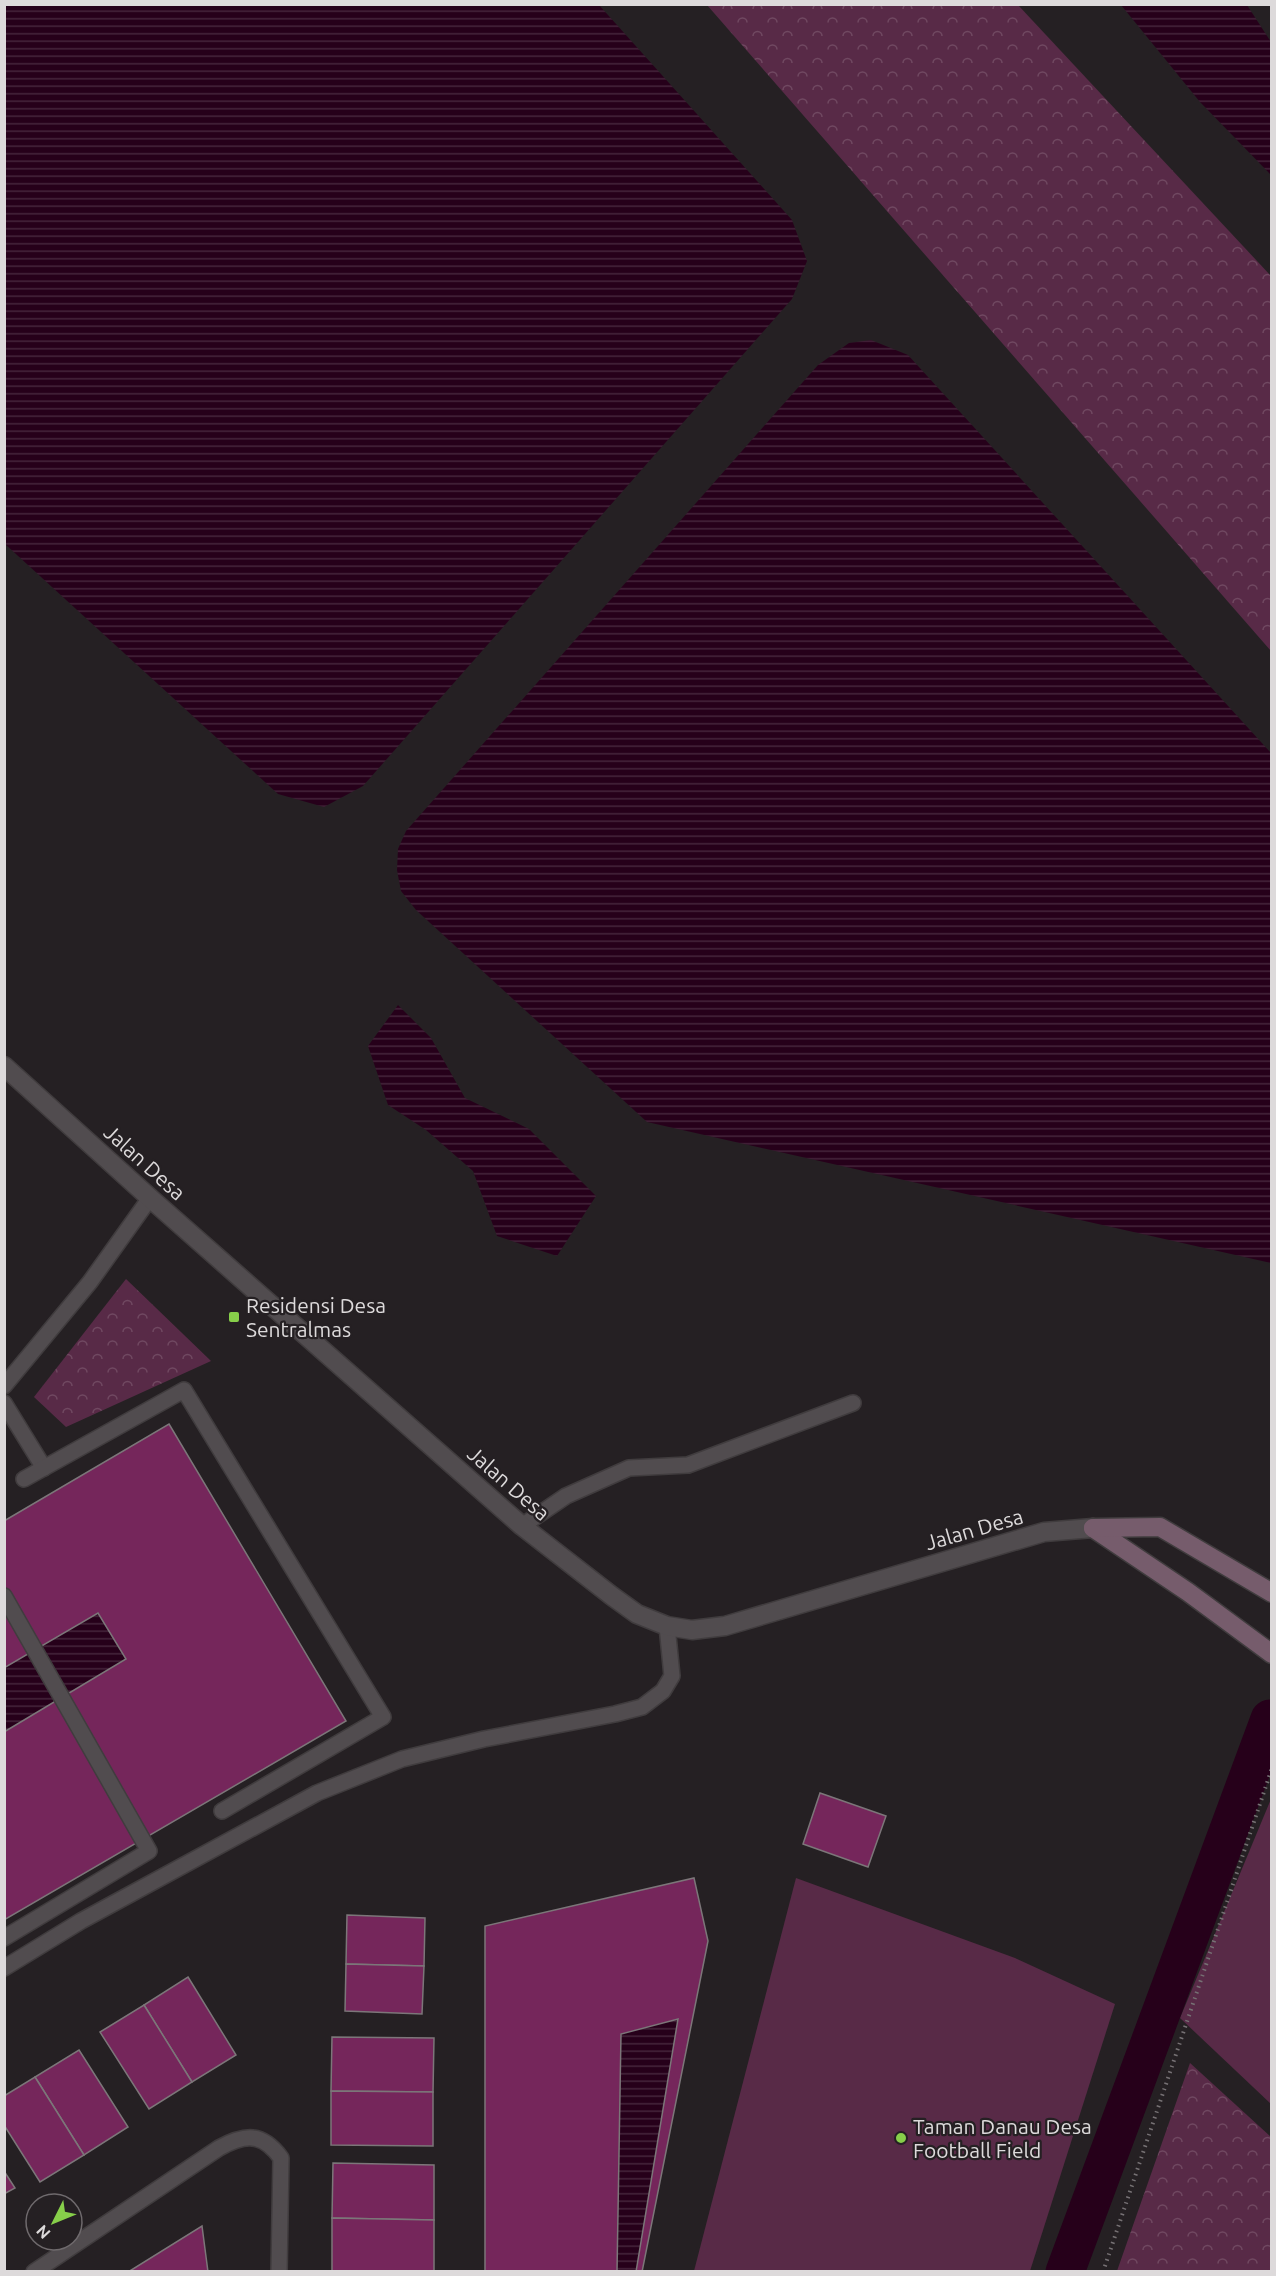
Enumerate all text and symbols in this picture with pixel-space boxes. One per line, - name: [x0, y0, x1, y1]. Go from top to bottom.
- street label: Jalan Desa: [100, 1119, 190, 1205]
- place label: Residensi Desa Sentralmas: [246, 1293, 386, 1341]
- marker: Residensi Desa Sentralmas: [227, 1310, 241, 1324]
- street label: Jalan Desa: [463, 1441, 555, 1525]
- street label: Jalan Desa: [922, 1504, 1026, 1554]
- place label: Taman Danau Desa Football Field: [913, 2114, 1092, 2162]
- marker: Taman Danau Desa Football Field: [894, 2131, 908, 2145]
- north arrow: [24, 2192, 84, 2252]
- text: N: [32, 2222, 54, 2243]

